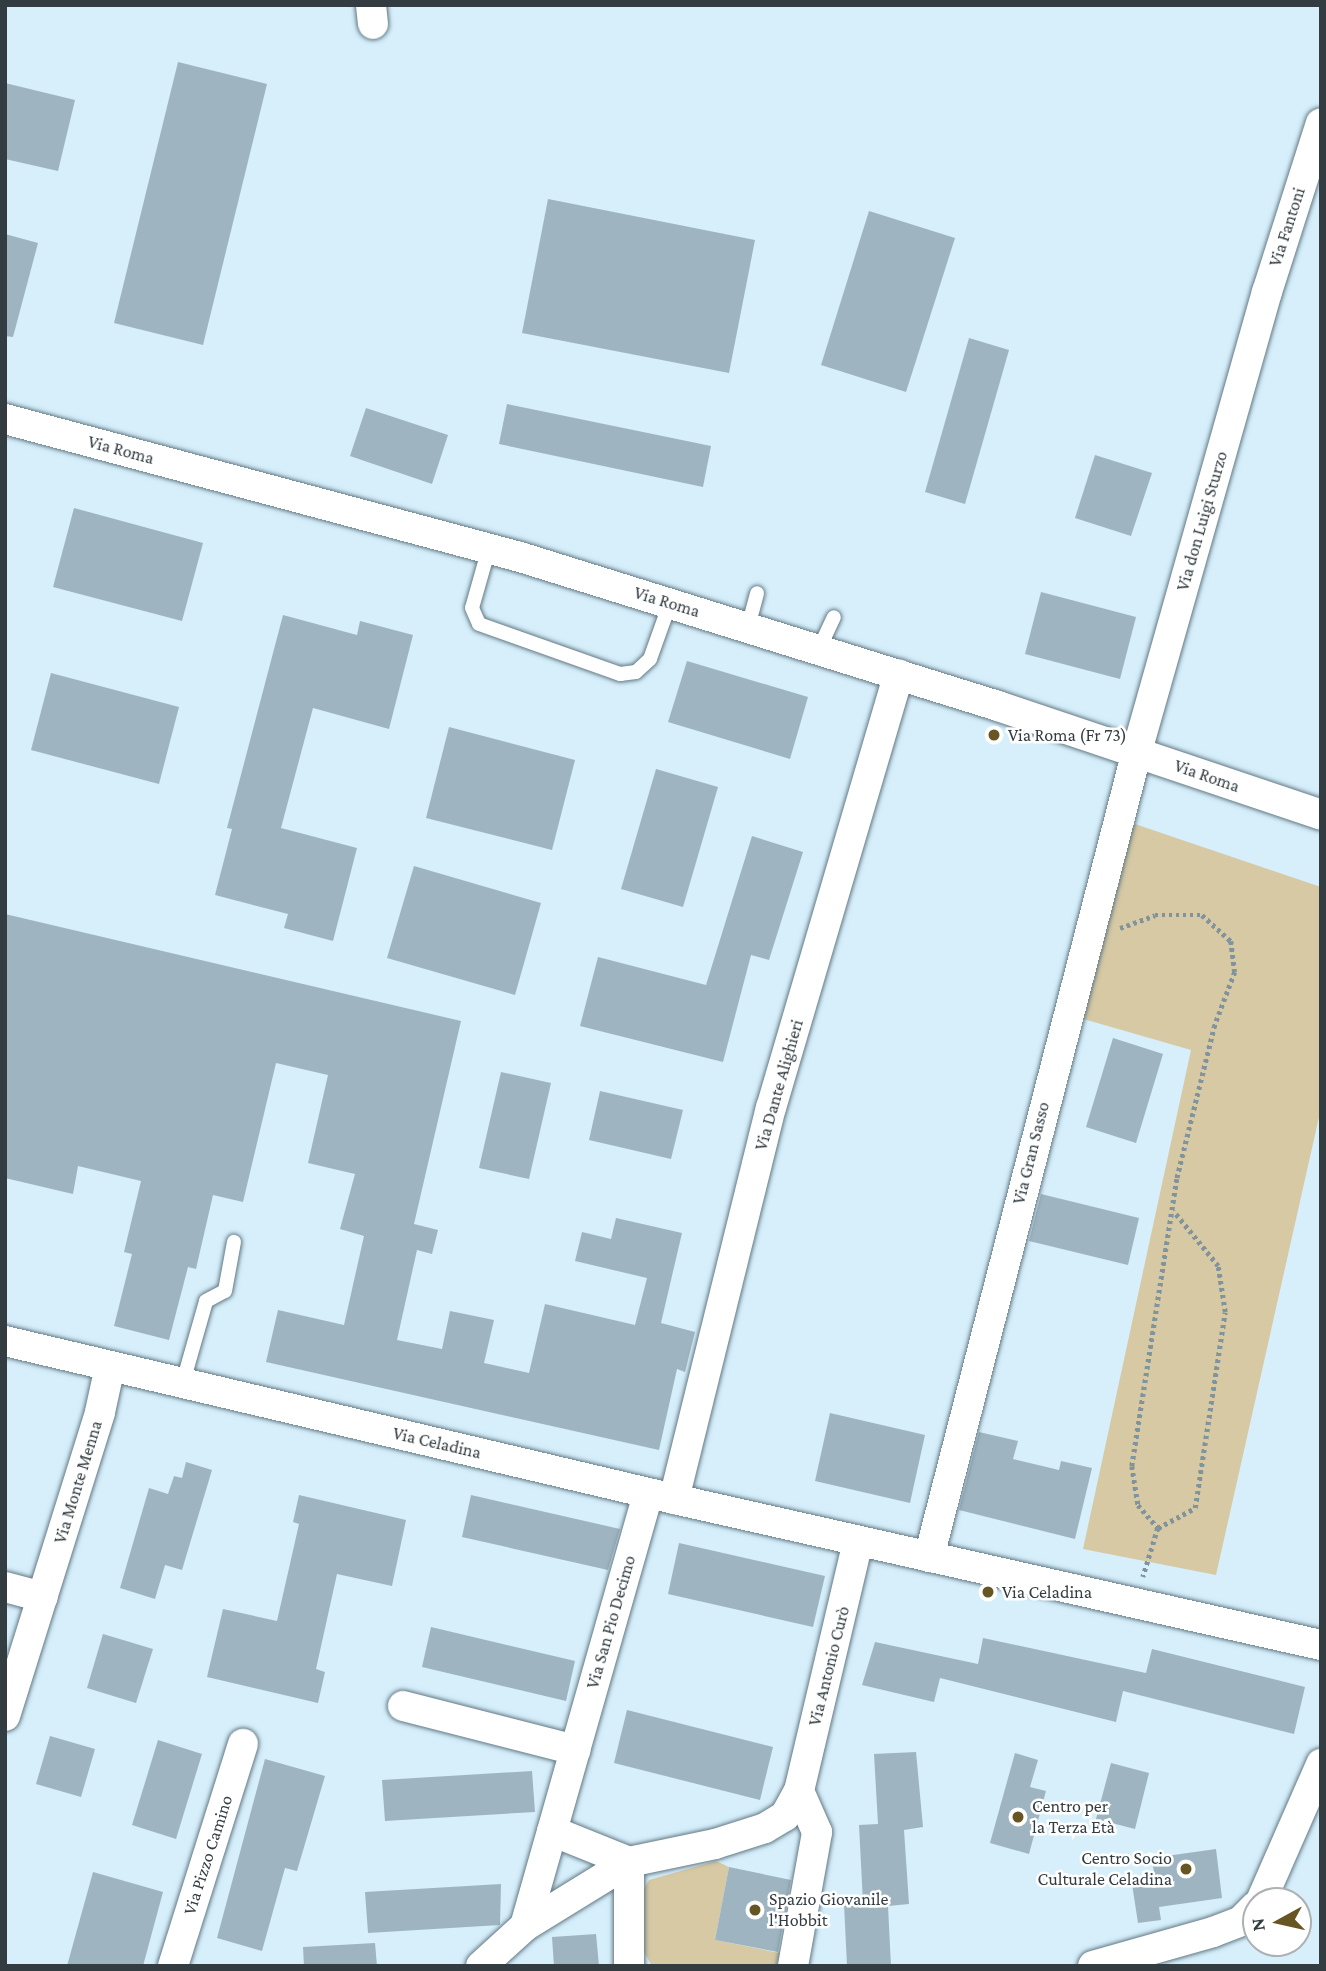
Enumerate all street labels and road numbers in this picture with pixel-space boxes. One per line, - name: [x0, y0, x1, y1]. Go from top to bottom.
- street label: Via Fantoni: [1264, 185, 1310, 269]
- street label: Via Roma: [85, 431, 157, 469]
- street label: Via don Luigi Sturzo: [1172, 449, 1232, 593]
- street label: Via Roma: [631, 582, 703, 622]
- street label: Via Roma: [1171, 755, 1243, 797]
- street label: Via Dante Alighieri: [750, 1017, 808, 1153]
- street label: Via Gran Sasso: [1008, 1099, 1054, 1207]
- street label: Via Monte Menna: [49, 1418, 107, 1546]
- street label: Via Celadina: [391, 1422, 483, 1464]
- street label: Via San Pio Decimo: [582, 1553, 640, 1691]
- street label: Via Antonio Curò: [804, 1604, 854, 1728]
- street label: Via Pizzo Camino: [179, 1793, 237, 1917]

